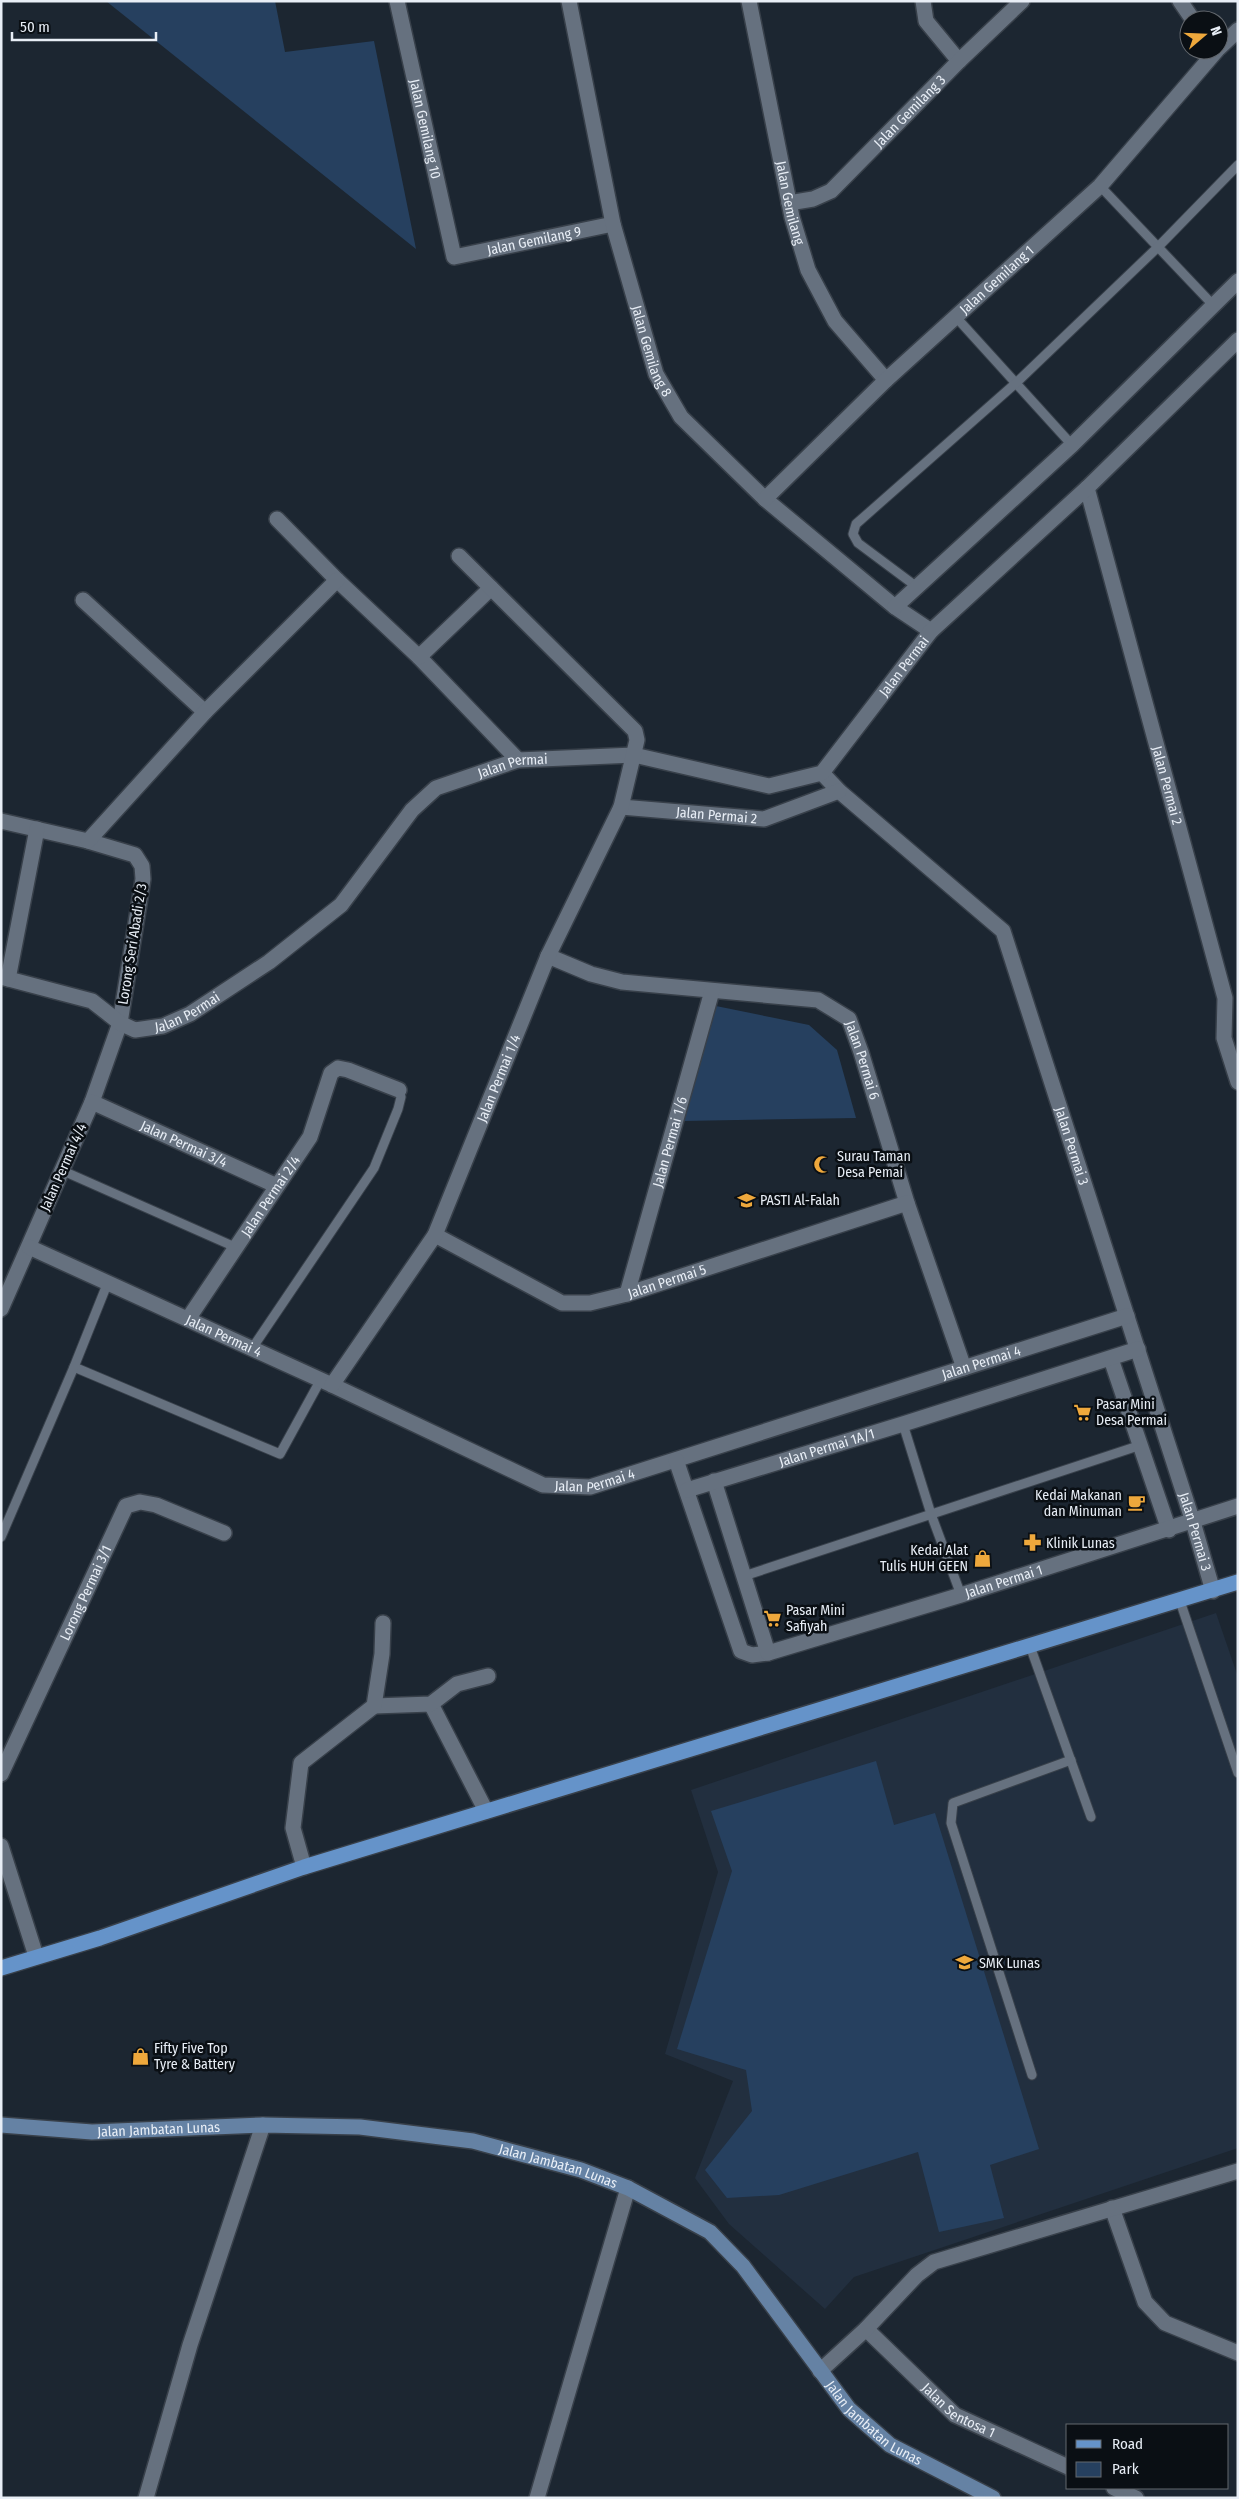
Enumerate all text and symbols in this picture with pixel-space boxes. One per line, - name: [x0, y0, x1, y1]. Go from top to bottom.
- scale bar: [12, 10, 156, 42]
- north arrow: [1179, 10, 1229, 60]
- text: 50 m: [20, 18, 50, 36]
- text: N: [1206, 24, 1225, 38]
- street label: Jalan Gemilang 3: [870, 72, 949, 151]
- street label: Jalan Gemilang 10: [406, 78, 444, 180]
- street label: Jalan Gemilang: [772, 160, 808, 247]
- street label: Jalan Gemilang 9: [486, 223, 583, 259]
- street label: Jalan Gemilang 1: [956, 242, 1038, 318]
- street label: Jalan Gemilang 8: [628, 303, 675, 400]
- street label: Jalan Permai: [876, 633, 933, 700]
- street label: Jalan Permai 2: [1148, 744, 1186, 827]
- street label: Jalan Permai: [476, 751, 548, 782]
- street label: Jalan Permai 2: [675, 804, 758, 827]
- street label: Lorong Seri Abadi 2/3: [115, 882, 150, 1006]
- street label: Jalan Permai: [154, 989, 223, 1036]
- street label: Jalan Permai 6: [841, 1018, 883, 1102]
- street label: Jalan Permai 1/4: [474, 1032, 524, 1125]
- street label: Jalan Permai 1/6: [649, 1095, 691, 1189]
- street label: Jalan Permai 3: [1051, 1105, 1092, 1187]
- street label: Jalan Permai 3/4: [138, 1117, 230, 1171]
- street label: Jalan Permai 4/4: [37, 1121, 90, 1214]
- place label: Surau Taman Desa Pemai: [837, 1148, 911, 1181]
- street label: Jalan Permai 2/4: [238, 1152, 304, 1240]
- mosque icon: Surau Taman Desa Pemai: [813, 1154, 833, 1174]
- school or university icon: PASTI Al-Falah: [736, 1190, 756, 1210]
- place label: PASTI Al-Falah: [760, 1192, 840, 1209]
- street label: Jalan Permai 5: [626, 1261, 708, 1302]
- street label: Jalan Permai 4: [183, 1311, 264, 1361]
- street label: Jalan Permai 4: [940, 1342, 1023, 1383]
- place label: Pasar Mini Desa Permai: [1096, 1396, 1167, 1429]
- supermarket icon: Pasar Mini Desa Permai: [1072, 1402, 1092, 1422]
- street label: Jalan Permai 1A/1: [777, 1425, 877, 1470]
- street label: Jalan Permai 4: [554, 1465, 637, 1496]
- place label: Kedai Makanan dan Minuman: [1035, 1487, 1122, 1520]
- street label: Jalan Permai 3: [1175, 1490, 1215, 1573]
- cafe icon: Kedai Makanan dan Minuman: [1126, 1493, 1146, 1513]
- pharmacy icon: Klinik Lunas: [1022, 1533, 1042, 1553]
- place label: Klinik Lunas: [1046, 1535, 1115, 1552]
- place label: Kedai Alat Tulis HUH GEEN: [880, 1542, 968, 1575]
- street label: Lorong Permai 3/1: [57, 1543, 115, 1643]
- shop icon: Kedai Alat Tulis HUH GEEN: [972, 1548, 992, 1568]
- street label: Jalan Permai 1: [963, 1561, 1045, 1602]
- place label: Pasar Mini Safiyah: [786, 1602, 845, 1635]
- supermarket icon: Pasar Mini Safiyah: [762, 1608, 782, 1628]
- school or university icon: SMK Lunas: [955, 1953, 975, 1973]
- place label: SMK Lunas: [979, 1955, 1040, 1972]
- place label: Fifty Five Top Tyre & Battery: [154, 2040, 236, 2073]
- shop icon: Fifty Five Top Tyre & Battery: [130, 2046, 150, 2066]
- street label: Jalan Jambatan Lunas: [97, 2119, 220, 2141]
- street label: Jalan Jambatan Lunas: [497, 2140, 620, 2192]
- street label: Jalan Jambatan Lunas: [822, 2377, 925, 2469]
- street label: Jalan Sentosa 1: [918, 2379, 998, 2441]
- legend: [1066, 2424, 1229, 2489]
- text: Road: [1112, 2435, 1143, 2453]
- text: Park: [1112, 2460, 1139, 2478]

